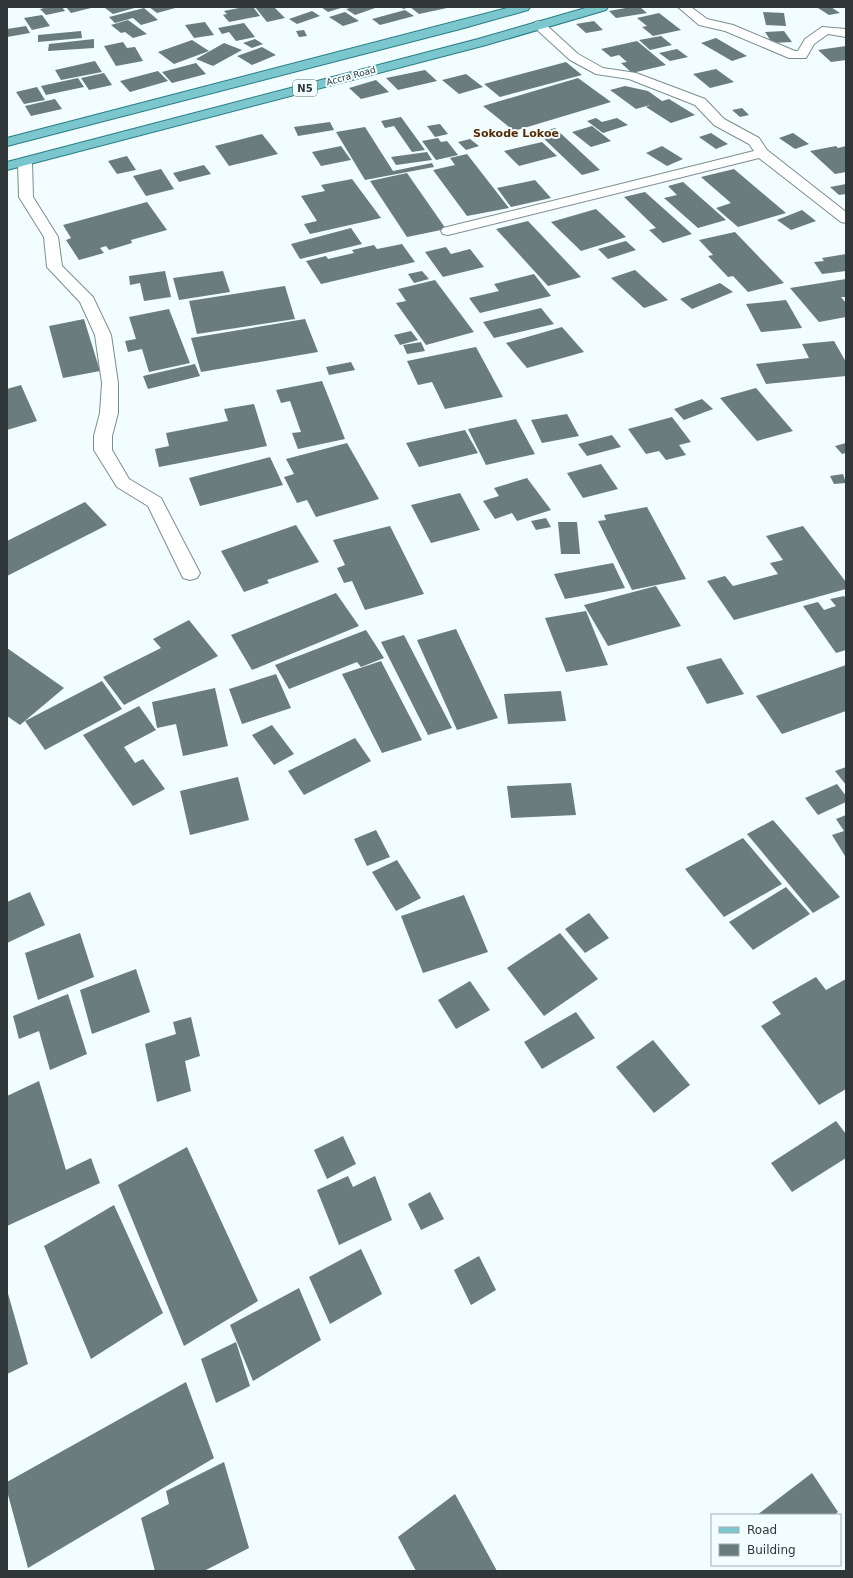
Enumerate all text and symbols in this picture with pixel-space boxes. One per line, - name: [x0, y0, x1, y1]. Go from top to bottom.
- street label: Accra Road: [325, 65, 377, 87]
- road number: N5: [293, 80, 317, 96]
- district label: Sokode Lokoe: [473, 127, 559, 140]
- legend: [711, 1514, 841, 1566]
- text: Road: [747, 1523, 777, 1537]
- text: Building: [747, 1543, 796, 1557]

